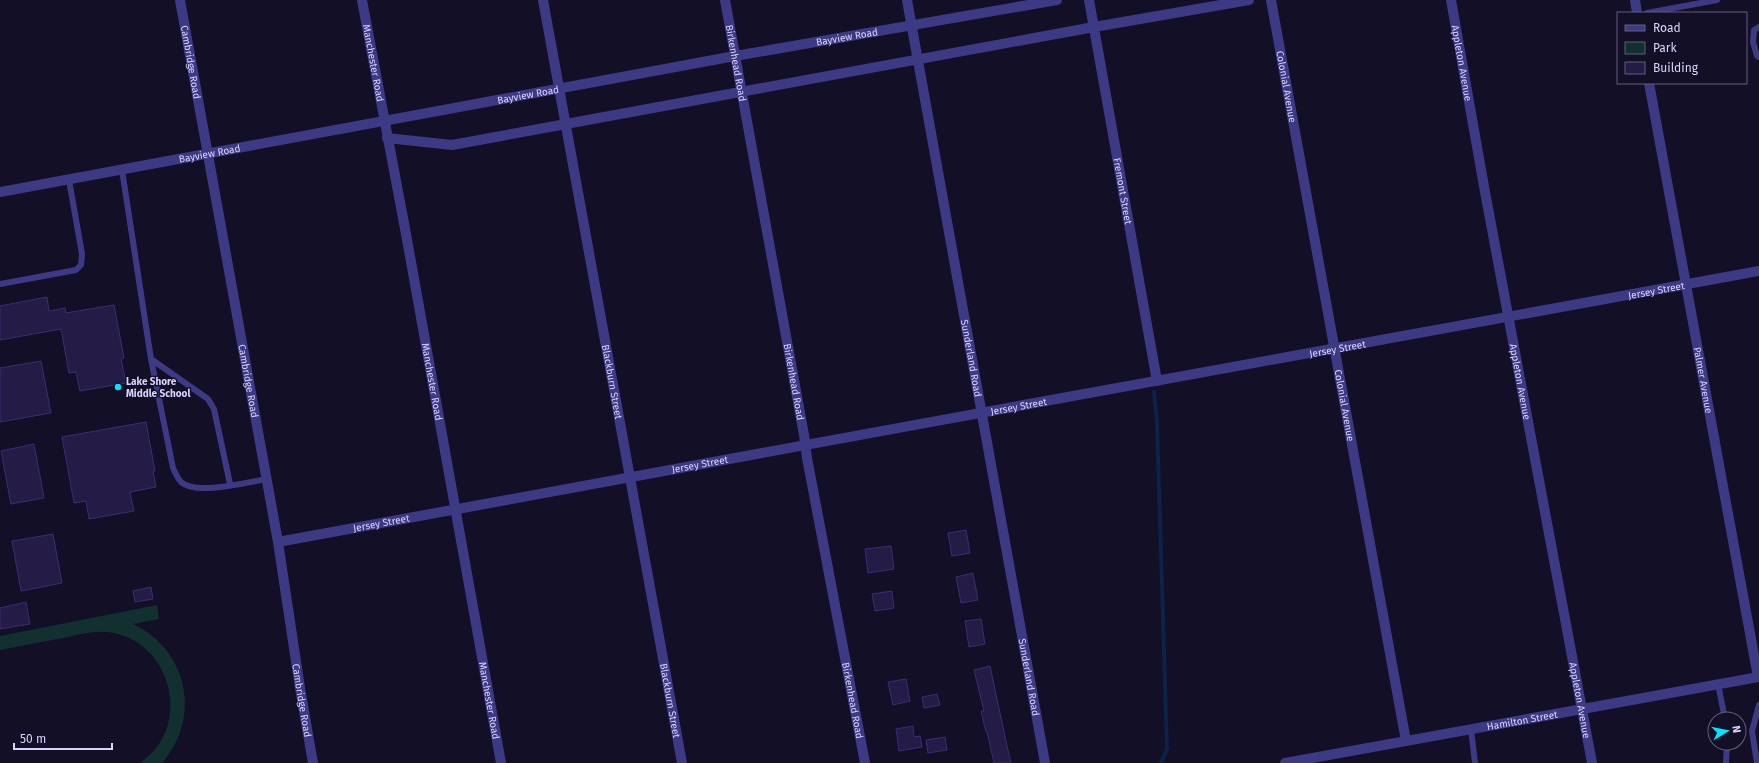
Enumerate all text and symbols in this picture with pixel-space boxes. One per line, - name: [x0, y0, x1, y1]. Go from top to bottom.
- legend: [1617, 12, 1747, 84]
- text: Road: [1653, 21, 1681, 35]
- street label: Manchester Road: [360, 23, 386, 103]
- street label: Cambridge Road: [178, 24, 203, 100]
- street label: Birkenhead Road: [723, 24, 748, 102]
- street label: Appleton Avenue: [1449, 24, 1474, 102]
- street label: Bayview Road: [815, 26, 879, 49]
- text: Park: [1653, 41, 1677, 55]
- street label: Colonial Avenue: [1273, 50, 1298, 124]
- text: Building: [1653, 61, 1699, 75]
- street label: Bayview Road: [496, 84, 560, 107]
- street label: Bayview Road: [178, 143, 241, 166]
- street label: Fremont Street: [1110, 157, 1134, 226]
- street label: Jersey Street: [1627, 280, 1686, 302]
- street label: Sunderland Road: [958, 319, 984, 398]
- street label: Jersey Street: [1308, 338, 1367, 360]
- street label: Manchester Road: [419, 342, 444, 421]
- street label: Cambridge Road: [235, 343, 260, 419]
- street label: Birkenhead Road: [781, 343, 806, 421]
- street label: Appleton Avenue: [1507, 343, 1533, 421]
- street label: Blackburn Street: [599, 344, 624, 421]
- street label: Palmer Avenue: [1691, 346, 1715, 414]
- street label: Colonial Avenue: [1331, 369, 1356, 442]
- place label: Lake Shore Middle School: [126, 376, 190, 400]
- marker: Lake Shore Middle School: [113, 382, 123, 392]
- street label: Jersey Street: [990, 396, 1048, 418]
- street label: Jersey Street: [671, 454, 730, 476]
- street label: Jersey Street: [352, 512, 411, 535]
- street label: Sunderland Road: [1016, 638, 1041, 717]
- street label: Manchester Road: [476, 661, 502, 740]
- street label: Birkenhead Road: [839, 661, 865, 740]
- street label: Appleton Avenue: [1566, 661, 1592, 739]
- street label: Blackburn Street: [657, 662, 682, 739]
- street label: Cambridge Road: [289, 663, 313, 738]
- street label: Hamilton Street: [1486, 709, 1559, 733]
- north arrow: [1707, 711, 1747, 751]
- scale bar: [14, 725, 112, 751]
- text: N: [1729, 725, 1743, 734]
- text: 50 m: [20, 732, 46, 746]

